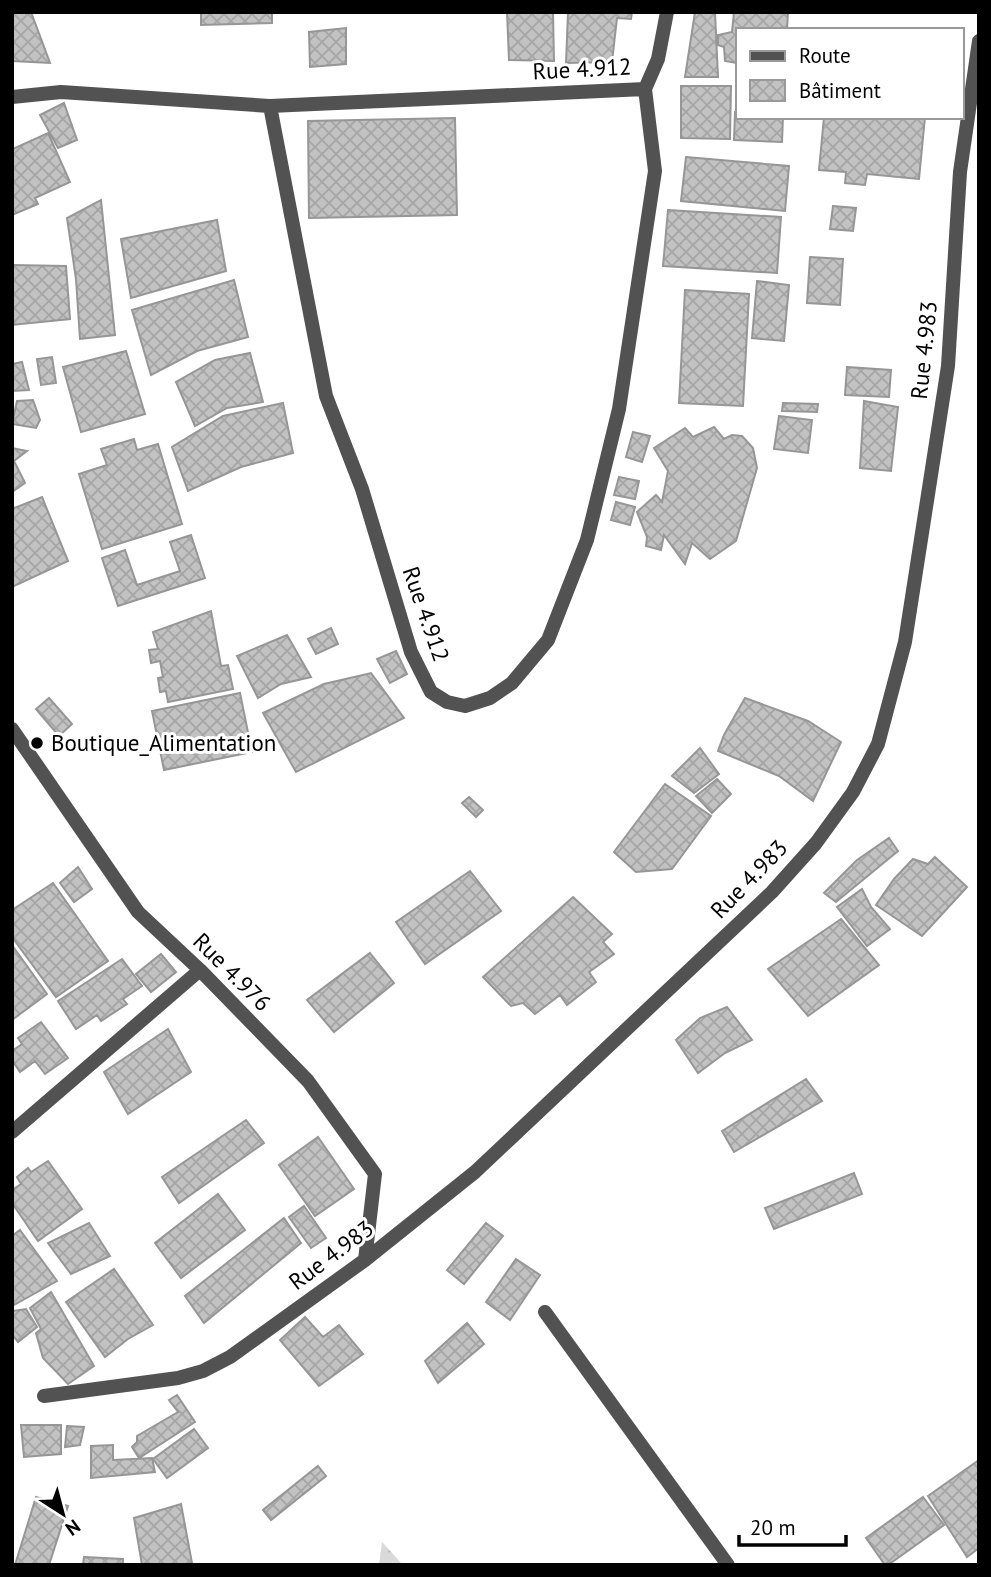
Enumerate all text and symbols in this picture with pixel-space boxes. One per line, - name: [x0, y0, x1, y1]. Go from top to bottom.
- legend: [736, 28, 963, 119]
- text: Route: [799, 42, 851, 69]
- street label: Rue 4.912: [532, 51, 632, 86]
- text: Bâtiment: [799, 77, 881, 104]
- street label: Rue 4.983: [904, 299, 943, 401]
- street label: Rue 4.912: [397, 562, 456, 665]
- place label: Boutique_Alimentation: [51, 728, 276, 757]
- marker: Boutique_Alimentation: [29, 735, 45, 751]
- street label: Rue 4.983: [704, 833, 793, 924]
- street label: Rue 4.976: [187, 926, 278, 1017]
- street label: Rue 4.983: [283, 1213, 379, 1296]
- north arrow: [28, 1479, 98, 1549]
- scale bar: [739, 1504, 846, 1548]
- text: N: [61, 1514, 85, 1541]
- text: 20 m: [750, 1514, 796, 1541]

